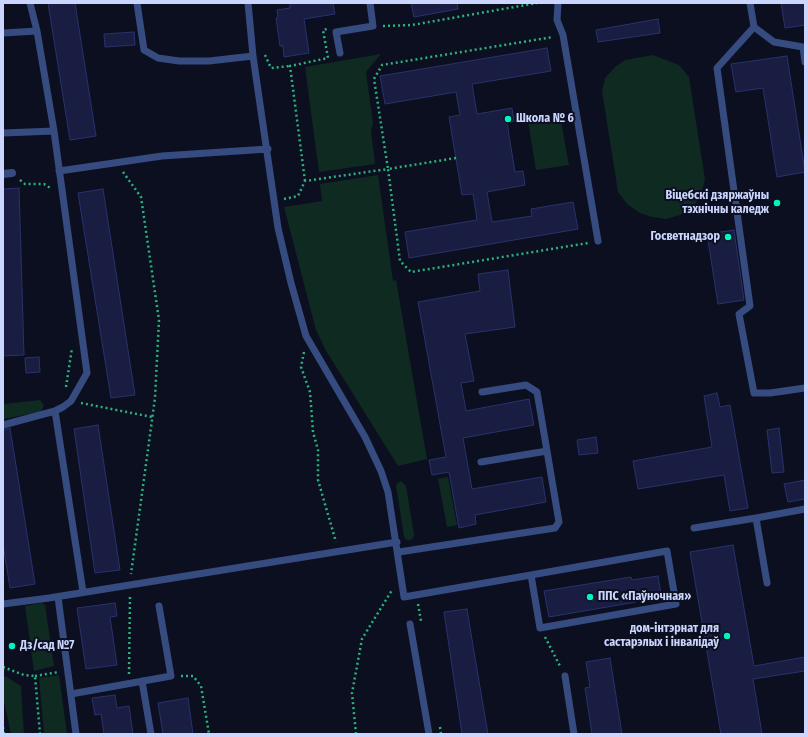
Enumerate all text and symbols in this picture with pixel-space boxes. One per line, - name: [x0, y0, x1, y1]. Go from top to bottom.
- place label: Школа № 6: [516, 112, 574, 126]
- marker: Школа № 6: [503, 114, 513, 124]
- place label: Віцебскі дзяржаўны тэхнічны каледж: [665, 189, 769, 217]
- marker: Віцебскі дзяржаўны тэхнічны каледж: [772, 198, 782, 208]
- place label: Госветнадзор: [650, 230, 720, 244]
- marker: Госветнадзор: [723, 232, 733, 242]
- place label: ППС «Паўночная»: [598, 590, 691, 604]
- marker: ППС «Паўночная»: [585, 592, 595, 602]
- place label: дом-інтэрнат для састарэлых і інвалідаў: [604, 622, 719, 650]
- marker: дом-інтэрнат для састарэлых і інвалідаў: [722, 631, 732, 641]
- place label: Дз/сад №7: [20, 639, 74, 653]
- marker: Дз/сад №7: [7, 641, 17, 651]

